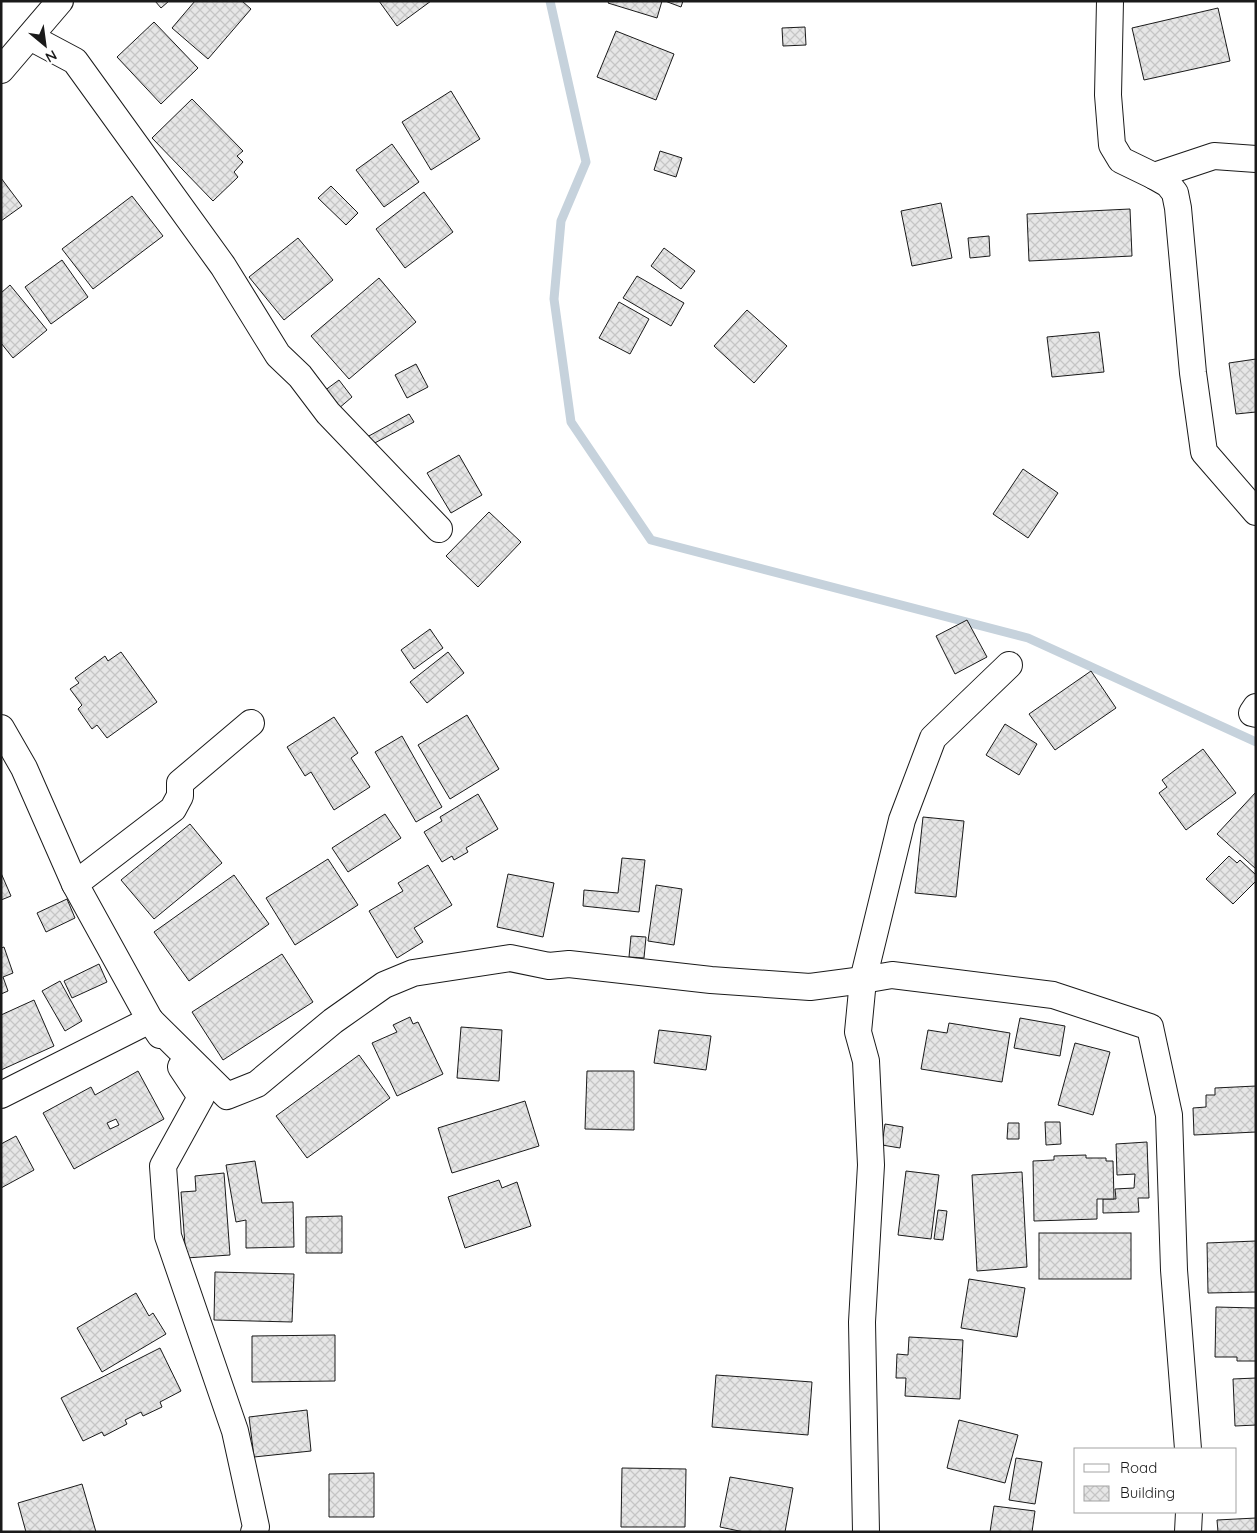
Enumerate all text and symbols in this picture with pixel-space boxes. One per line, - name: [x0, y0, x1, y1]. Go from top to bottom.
- north arrow: [20, 20, 70, 70]
- text: N: [42, 46, 60, 67]
- legend: [1074, 1448, 1237, 1513]
- text: Road: [1120, 1458, 1157, 1477]
- text: Building: [1120, 1483, 1175, 1502]

